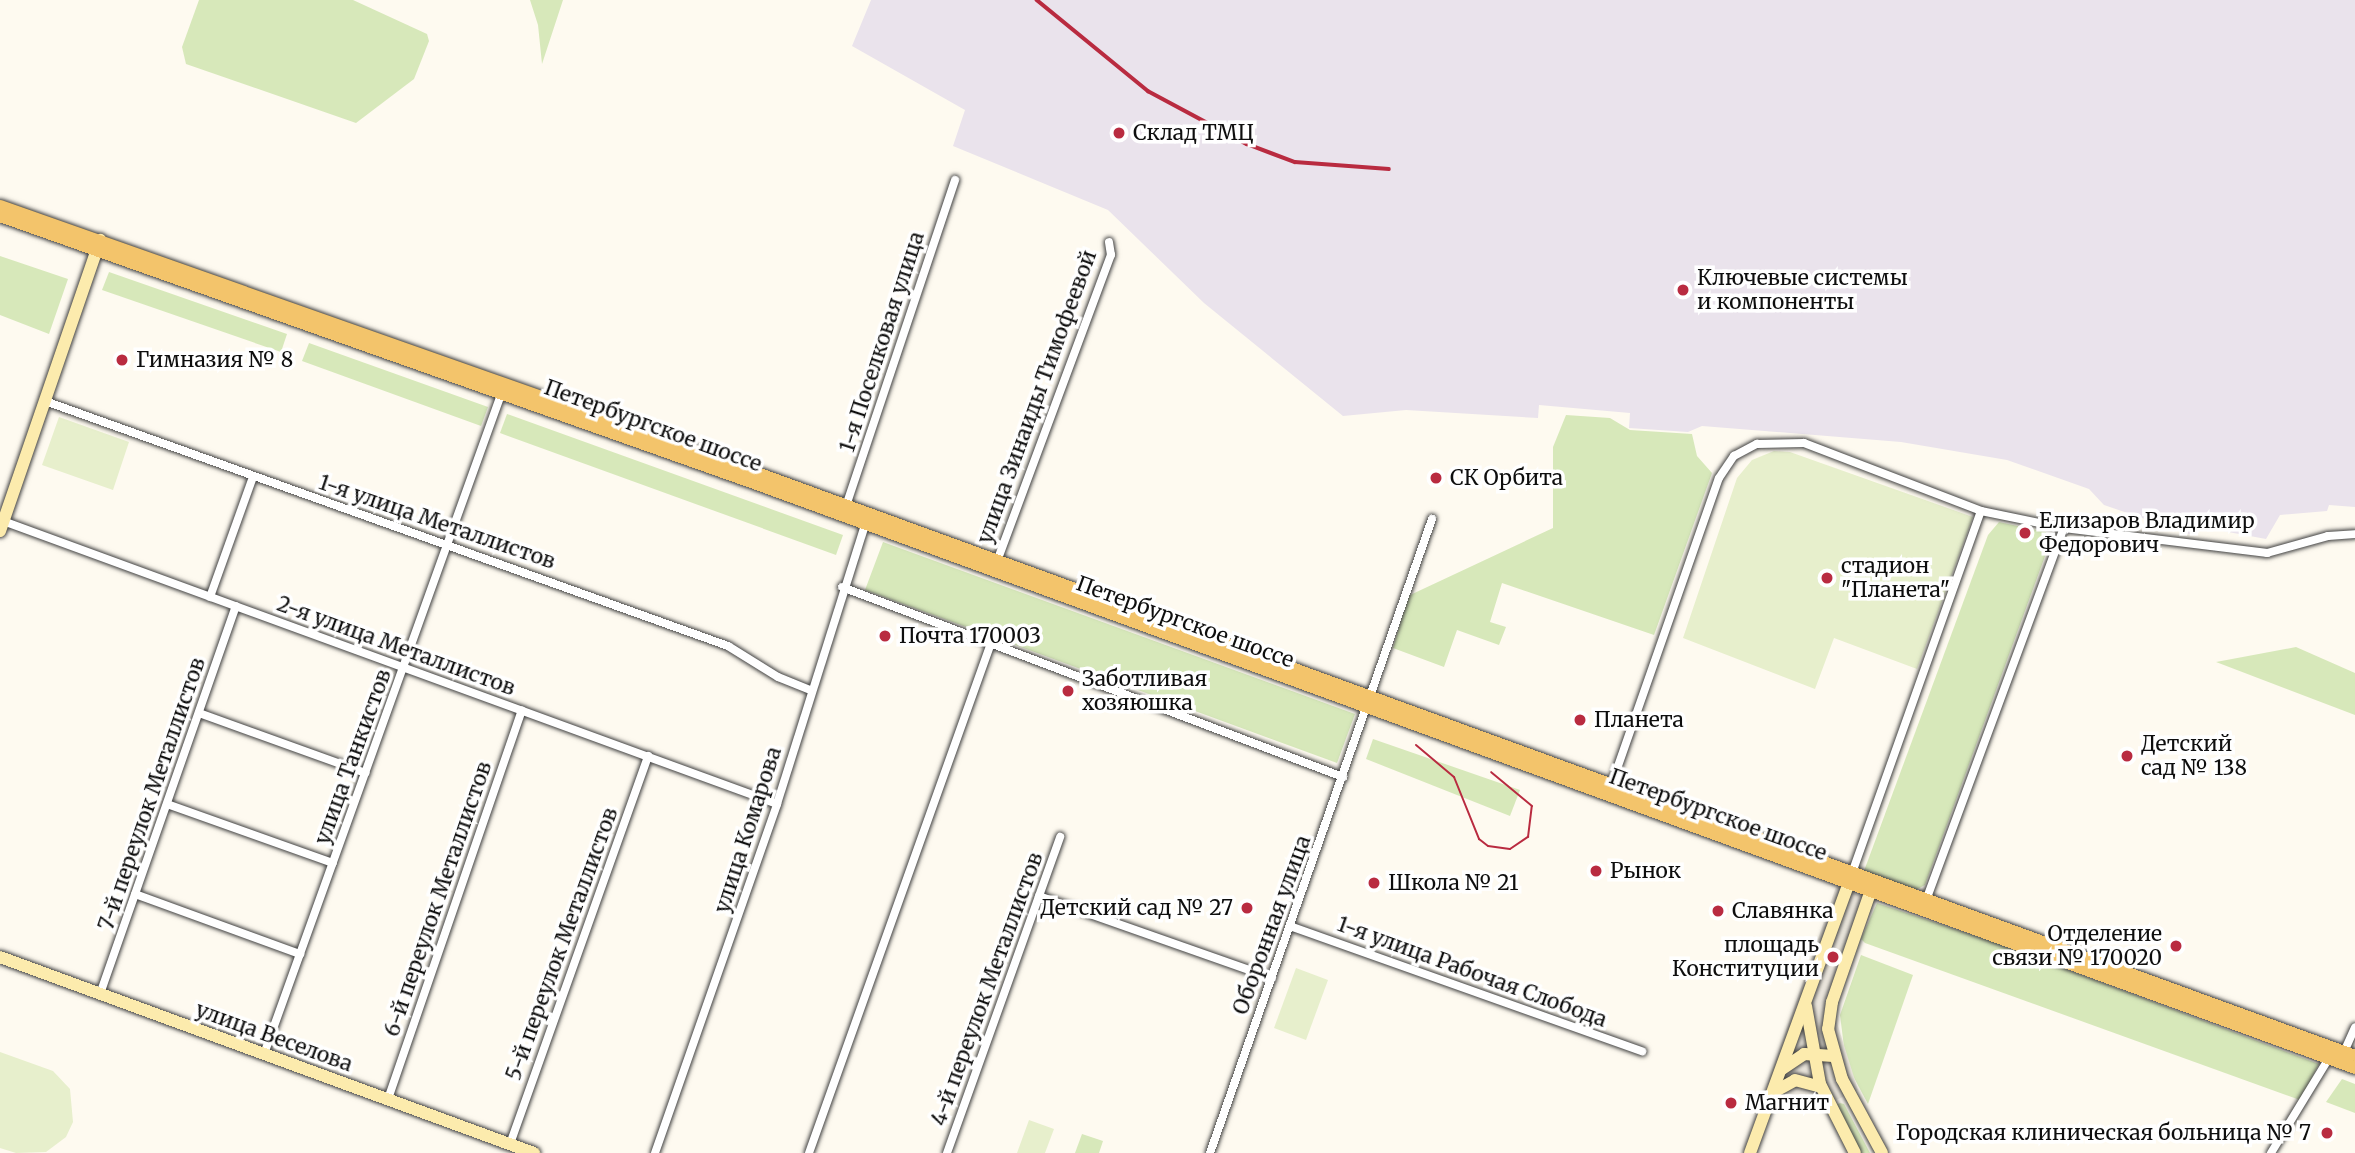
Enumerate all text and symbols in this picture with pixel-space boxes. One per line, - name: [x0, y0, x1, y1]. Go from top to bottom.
- place label: Склад ТМЦ: [1133, 120, 1254, 146]
- marker: Склад ТМЦ: [1111, 125, 1127, 141]
- street label: 1-я Поселковая улица: [834, 229, 930, 455]
- street label: улица Зинаиды Тимофеевой: [972, 247, 1102, 547]
- place label: Ключевые системы и компоненты: [1697, 265, 1908, 315]
- marker: Ключевые системы и компоненты: [1675, 282, 1691, 298]
- place label: Гимназия № 8: [136, 347, 293, 373]
- marker: Гимназия № 8: [114, 352, 130, 368]
- street label: Петербургское шоссе: [541, 375, 765, 477]
- place label: СК Орбита: [1450, 465, 1563, 491]
- street label: 1-я улица Металлистов: [315, 470, 559, 574]
- marker: СК Орбита: [1428, 470, 1444, 486]
- place label: Елизаров Владимир Федорович: [2039, 508, 2255, 558]
- marker: Елизаров Владимир Федорович: [2017, 525, 2033, 541]
- place label: стадион "Планета": [1841, 553, 1950, 603]
- marker: стадион "Планета": [1819, 570, 1835, 586]
- street label: Петербургское шоссе: [1073, 571, 1297, 673]
- street label: 2-я улица Металлистов: [274, 591, 518, 701]
- place label: Почта 170003: [899, 623, 1041, 649]
- marker: Почта 170003: [877, 628, 893, 644]
- street label: 7-й переулок Металлистов: [93, 654, 211, 934]
- street label: улица Танкистов: [310, 666, 396, 848]
- place label: Заботливая хозяюшка: [1082, 666, 1207, 716]
- marker: Заботливая хозяюшка: [1060, 683, 1076, 699]
- place label: Планета: [1594, 707, 1684, 733]
- marker: Планета: [1572, 712, 1588, 728]
- place label: Детский сад № 138: [2141, 731, 2247, 781]
- street label: улица Комарова: [709, 744, 787, 916]
- marker: Детский сад № 138: [2119, 748, 2135, 764]
- street label: 6-й переулок Металлистов: [379, 758, 497, 1040]
- street label: Петербургское шоссе: [1606, 764, 1830, 866]
- street label: 5-й переулок Металлистов: [501, 804, 623, 1084]
- street label: Оборонная улица: [1228, 832, 1316, 1018]
- street label: 4-й переулок Металлистов: [926, 849, 1048, 1129]
- place label: Рынок: [1610, 858, 1681, 884]
- marker: Рынок: [1588, 863, 1604, 879]
- place label: Школа № 21: [1388, 870, 1519, 896]
- marker: Школа № 21: [1366, 875, 1382, 891]
- place label: Детский сад № 27: [1040, 895, 1233, 921]
- place label: Славянка: [1732, 898, 1833, 924]
- marker: Детский сад № 27: [1239, 900, 1255, 916]
- marker: Славянка: [1710, 903, 1726, 919]
- street label: 1-я улица Рабочая Слобода: [1334, 911, 1610, 1033]
- place label: Отделение связи № 170020: [1992, 921, 2162, 971]
- place label: площадь Конституции: [1672, 932, 1819, 982]
- marker: Отделение связи № 170020: [2168, 938, 2184, 954]
- marker: площадь Конституции: [1825, 949, 1841, 965]
- street label: улица Веселова: [192, 997, 356, 1077]
- place label: Магнит: [1745, 1090, 1829, 1116]
- marker: Магнит: [1723, 1095, 1739, 1111]
- place label: Городская клиническая больница № 7: [1896, 1120, 2311, 1146]
- marker: Городская клиническая больница № 7: [2317, 1123, 2337, 1143]

